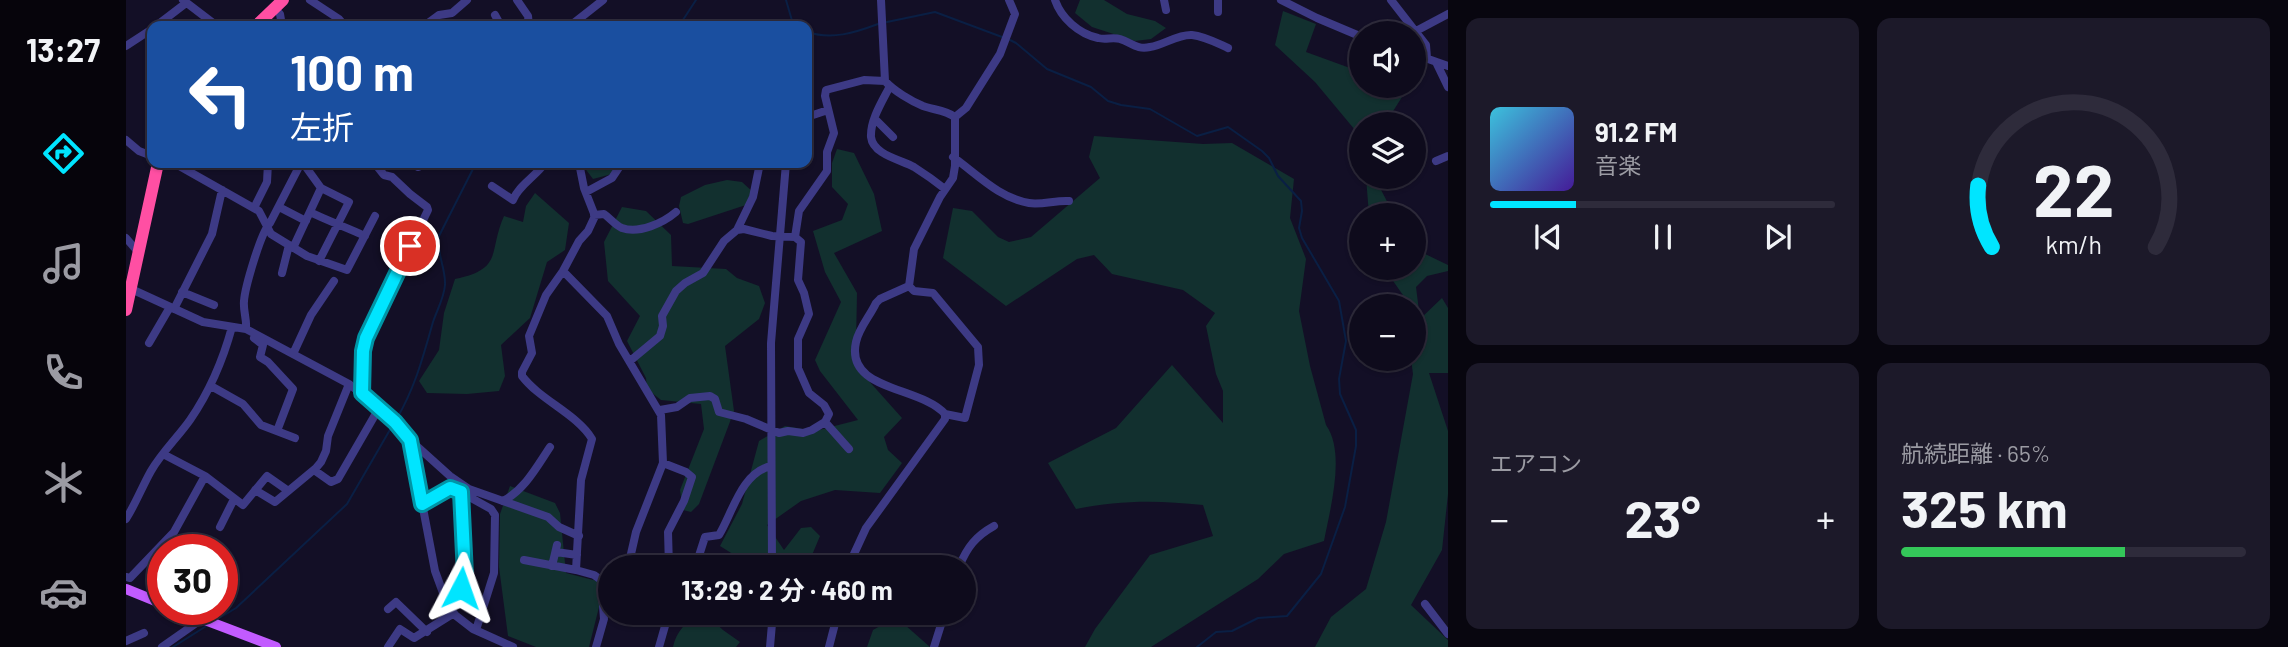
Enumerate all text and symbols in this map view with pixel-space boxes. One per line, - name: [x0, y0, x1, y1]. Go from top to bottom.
- map controls: [1349, 21, 1426, 371]
- button: sound: [1349, 21, 1426, 98]
- text: 13:27: [26, 30, 100, 68]
- text: 100 m: [290, 42, 414, 101]
- icon: left: [175, 49, 266, 140]
- text: 左折: [290, 107, 354, 145]
- button: layers: [1349, 112, 1426, 189]
- text: 91.2 FM: [1595, 116, 1677, 147]
- icon: directions: [39, 129, 88, 178]
- text: 22: [2033, 145, 2114, 233]
- text: 音楽: [1595, 151, 1641, 179]
- button: +: [1349, 203, 1426, 280]
- pin: [380, 216, 440, 276]
- icon: previous: [1529, 218, 1567, 256]
- icon: pause: [1644, 218, 1682, 256]
- icon: next: [1759, 218, 1797, 256]
- icon: arrive: [391, 227, 429, 265]
- text: km/h: [2045, 229, 2102, 259]
- icon: music: [39, 239, 88, 288]
- button: −: [1349, 294, 1426, 371]
- icon: phone: [39, 348, 88, 397]
- text: 航続距離 · 65%: [1901, 439, 2050, 467]
- text: エアコン: [1490, 449, 1582, 477]
- icon: climate: [39, 458, 88, 507]
- text: 325 km: [1901, 476, 2068, 538]
- text: 23°: [1624, 486, 1701, 548]
- text: −: [1490, 495, 1509, 541]
- text: +: [1816, 495, 1835, 541]
- speed limit sign: 30: [147, 534, 238, 625]
- position arrow: [424, 551, 498, 625]
- icon: car: [39, 568, 88, 617]
- text: 13:29 · 2 分 · 460 m: [681, 574, 893, 605]

